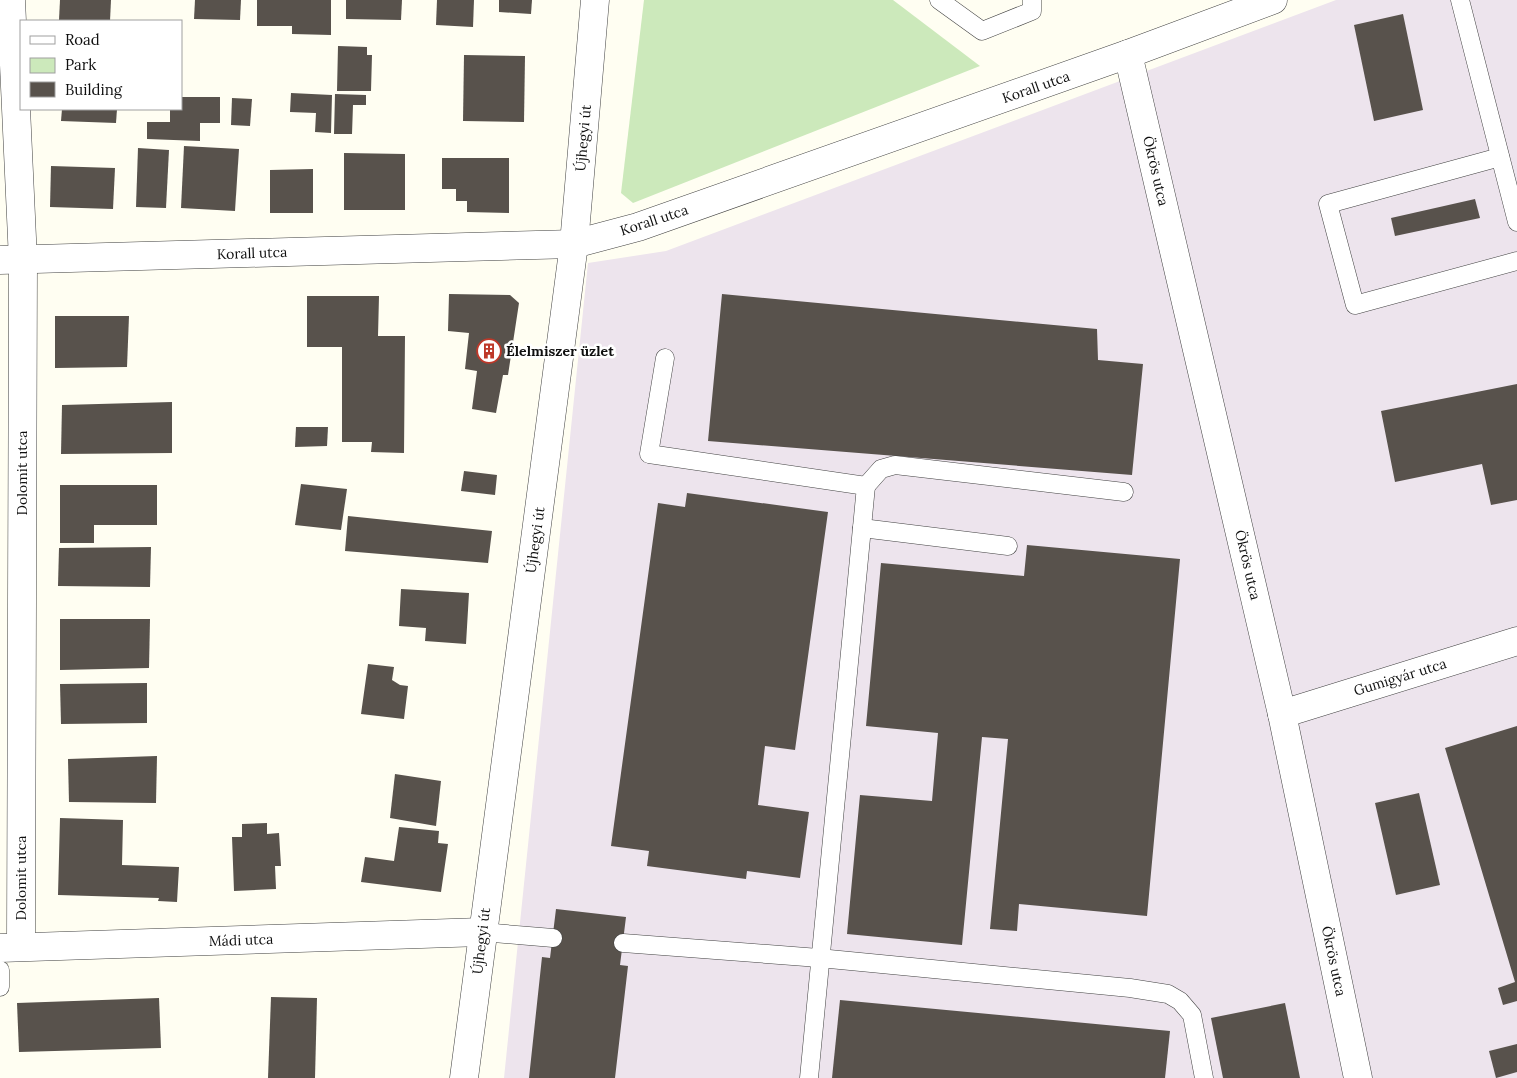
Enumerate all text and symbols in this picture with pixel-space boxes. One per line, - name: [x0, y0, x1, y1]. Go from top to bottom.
- legend: [20, 20, 182, 110]
- text: Road: [65, 30, 100, 49]
- text: Park: [65, 55, 96, 74]
- street label: Korall utca: [1000, 67, 1072, 107]
- text: Building: [65, 80, 123, 99]
- street label: Újhegyi út: [571, 103, 595, 172]
- street label: Ökrös utca: [1139, 134, 1173, 208]
- street label: Korall utca: [618, 201, 690, 239]
- street label: Korall utca: [216, 243, 288, 263]
- building icon: Élelmiszer üzlet: [476, 338, 502, 364]
- place label: Élelmiszer üzlet: [506, 342, 614, 360]
- street label: Dolomit utca: [13, 431, 31, 515]
- street label: Újhegyi út: [521, 505, 549, 574]
- street label: Ökrös utca: [1231, 528, 1265, 602]
- street label: Gumigyár utca: [1351, 654, 1449, 700]
- street label: Dolomit utca: [12, 836, 30, 920]
- street label: Újhegyi út: [468, 906, 494, 975]
- street label: Ökrös utca: [1318, 924, 1350, 998]
- street label: Mádi utca: [208, 930, 274, 950]

